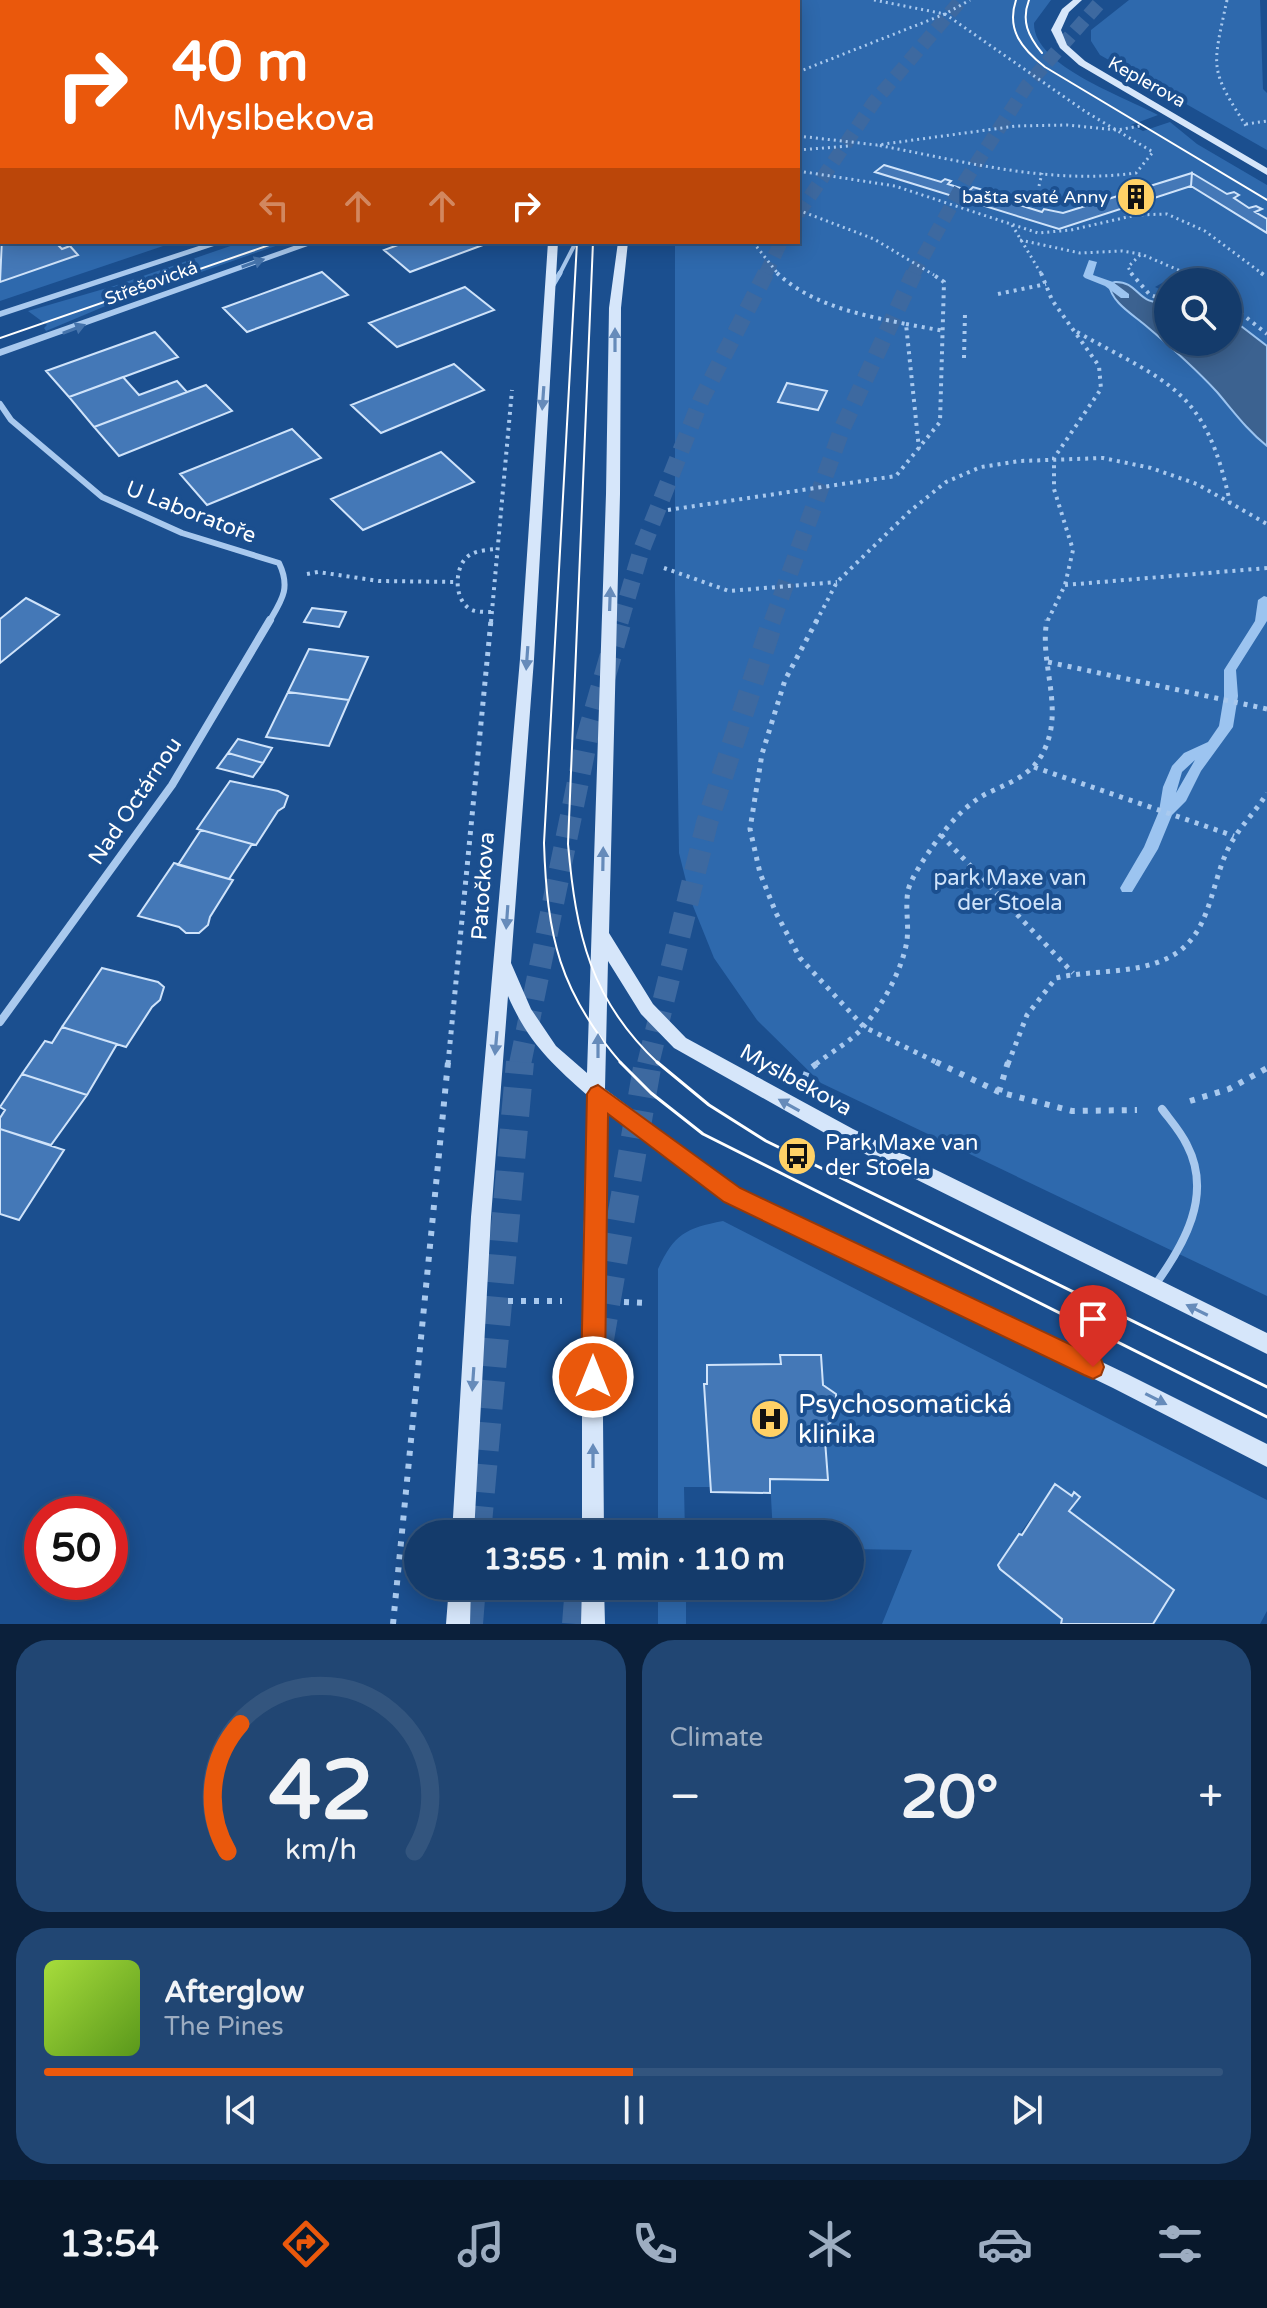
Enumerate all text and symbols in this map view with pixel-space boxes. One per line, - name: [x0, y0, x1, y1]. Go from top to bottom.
- text: 40 m: [172, 29, 308, 96]
- icon: right: [40, 32, 144, 136]
- street label: Keplerova: [1104, 52, 1190, 112]
- text: Myslbekova: [172, 97, 375, 140]
- building icon: bašta svaté Anny: [1115, 176, 1157, 218]
- icon: left: [252, 184, 296, 228]
- icon: ahead: [336, 184, 380, 228]
- icon: ahead: [420, 184, 464, 228]
- icon: right: [504, 184, 548, 228]
- place label: bašta svaté Anny: [962, 186, 1108, 208]
- street label: Střešovická: [102, 256, 200, 310]
- one-way arrow: [241, 257, 265, 269]
- map controls: [1154, 268, 1242, 356]
- button: search: [1154, 268, 1242, 356]
- one-way arrow: [62, 322, 86, 335]
- one-way arrow: [608, 327, 621, 352]
- one-way arrow: [536, 386, 549, 411]
- street label: U Laboratoře: [122, 475, 260, 549]
- one-way arrow: [603, 586, 616, 612]
- one-way arrow: [520, 646, 533, 671]
- street label: Nad Octárnou: [83, 732, 187, 870]
- street label: Patočkova: [466, 831, 500, 941]
- one-way arrow: [597, 846, 610, 871]
- park label: park Maxe van der Stoela: [933, 865, 1087, 916]
- one-way arrow: [500, 905, 513, 930]
- one-way arrow: [489, 1031, 502, 1056]
- one-way arrow: [591, 1032, 604, 1058]
- street label: Myslbekova: [735, 1039, 857, 1121]
- one-way arrow: [778, 1098, 801, 1112]
- place label: Park Maxe van der Stoela: [825, 1130, 978, 1181]
- bus stop icon: Park Maxe van der Stoela: [776, 1135, 818, 1177]
- pin: [1059, 1285, 1127, 1367]
- icon: arrive: [1071, 1297, 1115, 1341]
- one-way arrow: [1185, 1303, 1208, 1317]
- position arrow: [551, 1335, 635, 1419]
- one-way arrow: [466, 1367, 479, 1392]
- place label: Psychosomatická klinika: [798, 1389, 1012, 1450]
- one-way arrow: [1145, 1391, 1167, 1405]
- hospital icon: Psychosomatická klinika: [749, 1398, 791, 1440]
- one-way arrow: [587, 1443, 599, 1468]
- speed limit sign: 50: [24, 1496, 128, 1600]
- text: 13:55 · 1 min · 110 m: [483, 1541, 785, 1578]
- text: Climate: [670, 1722, 763, 1753]
- text: 42: [269, 1742, 373, 1842]
- text: 20°: [901, 1762, 999, 1834]
- text: −: [670, 1771, 701, 1824]
- text: +: [1198, 1771, 1223, 1824]
- text: km/h: [285, 1833, 357, 1867]
- text: Afterglow: [164, 1974, 304, 2011]
- text: The Pines: [164, 2011, 284, 2042]
- icon: previous: [219, 2088, 263, 2132]
- icon: pause: [612, 2088, 656, 2132]
- icon: next: [1005, 2088, 1049, 2132]
- icon: directions: [278, 2216, 334, 2272]
- icon: music: [453, 2216, 509, 2272]
- icon: phone: [627, 2216, 683, 2272]
- icon: climate: [802, 2216, 858, 2272]
- icon: car: [977, 2216, 1033, 2272]
- icon: filters: [1152, 2216, 1208, 2272]
- text: 13:54: [59, 2223, 159, 2266]

